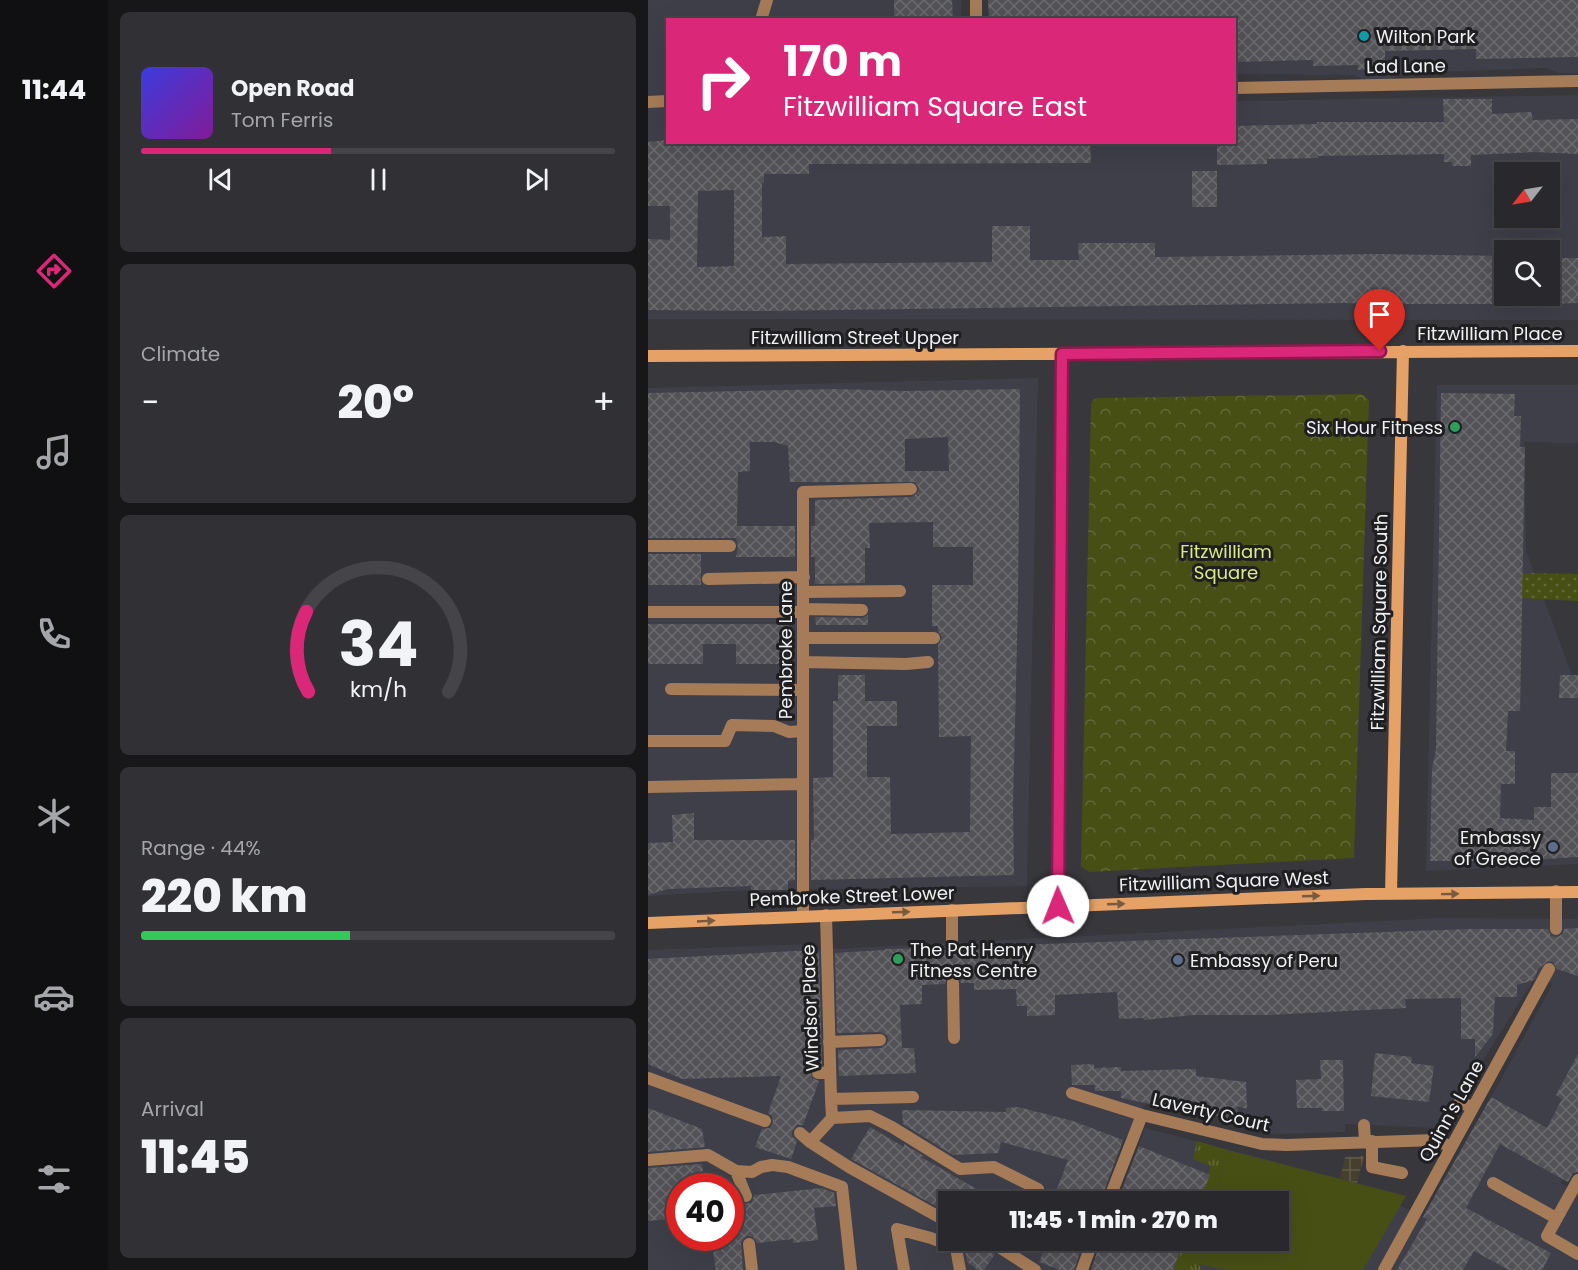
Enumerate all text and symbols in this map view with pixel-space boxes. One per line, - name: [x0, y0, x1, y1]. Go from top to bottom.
- place label: Wilton Park: [1376, 24, 1476, 49]
- marker: Wilton Park: [1357, 29, 1371, 43]
- text: 170 m: [783, 32, 902, 91]
- icon: right: [684, 42, 762, 120]
- street label: Lad Lane: [1366, 53, 1446, 79]
- text: 11:44: [22, 71, 86, 108]
- text: Open Road: [231, 73, 355, 104]
- text: Fitzwilliam Square East: [783, 88, 1087, 125]
- text: Tom Ferris: [231, 106, 333, 134]
- north arrow: [1494, 162, 1560, 228]
- map controls: [1494, 162, 1560, 306]
- icon: previous: [204, 163, 237, 196]
- icon: pause: [362, 163, 395, 196]
- icon: next: [520, 163, 553, 196]
- button: search: [1494, 240, 1560, 306]
- icon: directions: [33, 250, 75, 292]
- pin: [1354, 289, 1405, 351]
- icon: arrive: [1363, 298, 1396, 331]
- street label: Fitzwilliam Place: [1417, 321, 1563, 346]
- street label: Fitzwilliam Street Upper: [751, 325, 959, 350]
- text: Climate: [141, 340, 220, 368]
- text: 20°: [337, 371, 414, 434]
- text: −: [141, 379, 159, 426]
- text: +: [592, 379, 615, 426]
- place label: Six Hour Fitness: [1306, 415, 1443, 440]
- marker: Six Hour Fitness: [1448, 420, 1462, 434]
- icon: music: [33, 431, 75, 473]
- street label: Fitzwilliam Square South: [1365, 513, 1393, 731]
- park label: Fitzwilliam Square: [1180, 539, 1272, 585]
- street label: Pembroke Lane: [773, 581, 798, 719]
- text: 34: [338, 600, 418, 688]
- icon: phone: [33, 613, 75, 655]
- text: km/h: [349, 674, 407, 705]
- icon: climate: [33, 795, 75, 837]
- place label: Embassy of Greece: [1454, 825, 1541, 871]
- text: Range · 44%: [141, 834, 261, 862]
- marker: Embassy of Greece: [1546, 840, 1560, 854]
- text: 220 km: [141, 865, 308, 928]
- street label: Fitzwilliam Square West: [1119, 865, 1329, 897]
- position arrow: [1026, 874, 1090, 938]
- street label: Pembroke Street Lower: [749, 880, 955, 912]
- one-way arrow: [1440, 889, 1459, 898]
- one-way arrow: [1301, 892, 1320, 901]
- one-way arrow: [1107, 899, 1126, 908]
- one-way arrow: [892, 907, 911, 917]
- one-way arrow: [697, 916, 716, 925]
- place label: The Pat Henry Fitness Centre: [910, 937, 1037, 983]
- street label: Windsor Place: [795, 944, 825, 1072]
- place label: Embassy of Peru: [1190, 948, 1338, 973]
- marker: The Pat Henry Fitness Centre: [891, 952, 905, 966]
- marker: Embassy of Peru: [1171, 953, 1185, 967]
- icon: car: [33, 976, 75, 1018]
- street label: Quinn's Lane: [1413, 1056, 1489, 1166]
- street label: Laverty Court: [1150, 1086, 1272, 1138]
- text: Arrival: [141, 1095, 204, 1123]
- text: 11:45: [141, 1126, 250, 1189]
- icon: filters: [33, 1158, 75, 1200]
- speed limit sign: 40: [666, 1173, 744, 1251]
- text: 11:45 · 1 min · 270 m: [1009, 1205, 1218, 1236]

